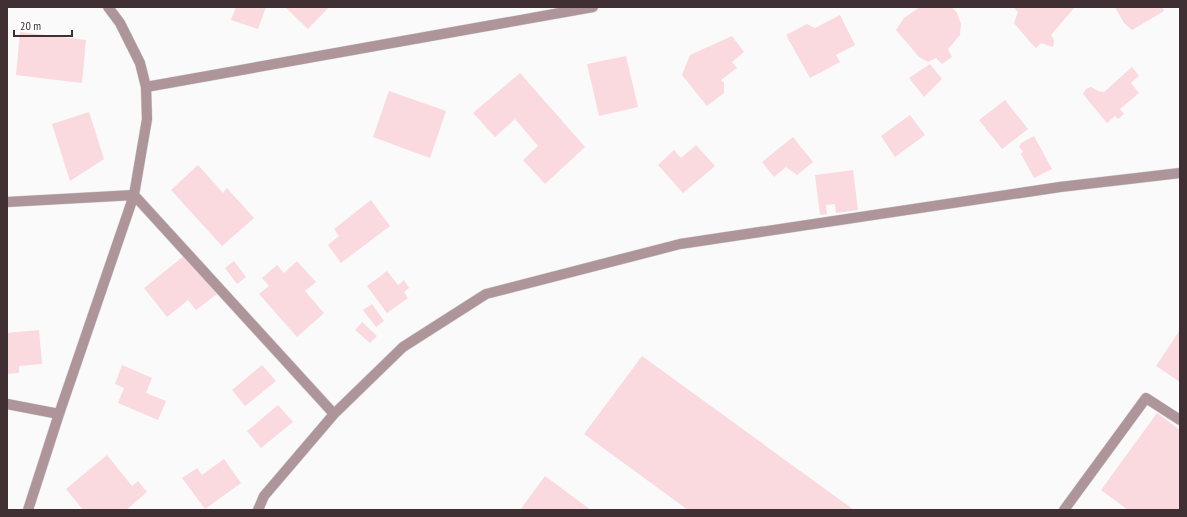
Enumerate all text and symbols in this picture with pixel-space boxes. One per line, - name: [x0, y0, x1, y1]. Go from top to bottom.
- scale bar: [14, 12, 72, 38]
- text: 20 m: [20, 18, 41, 33]

